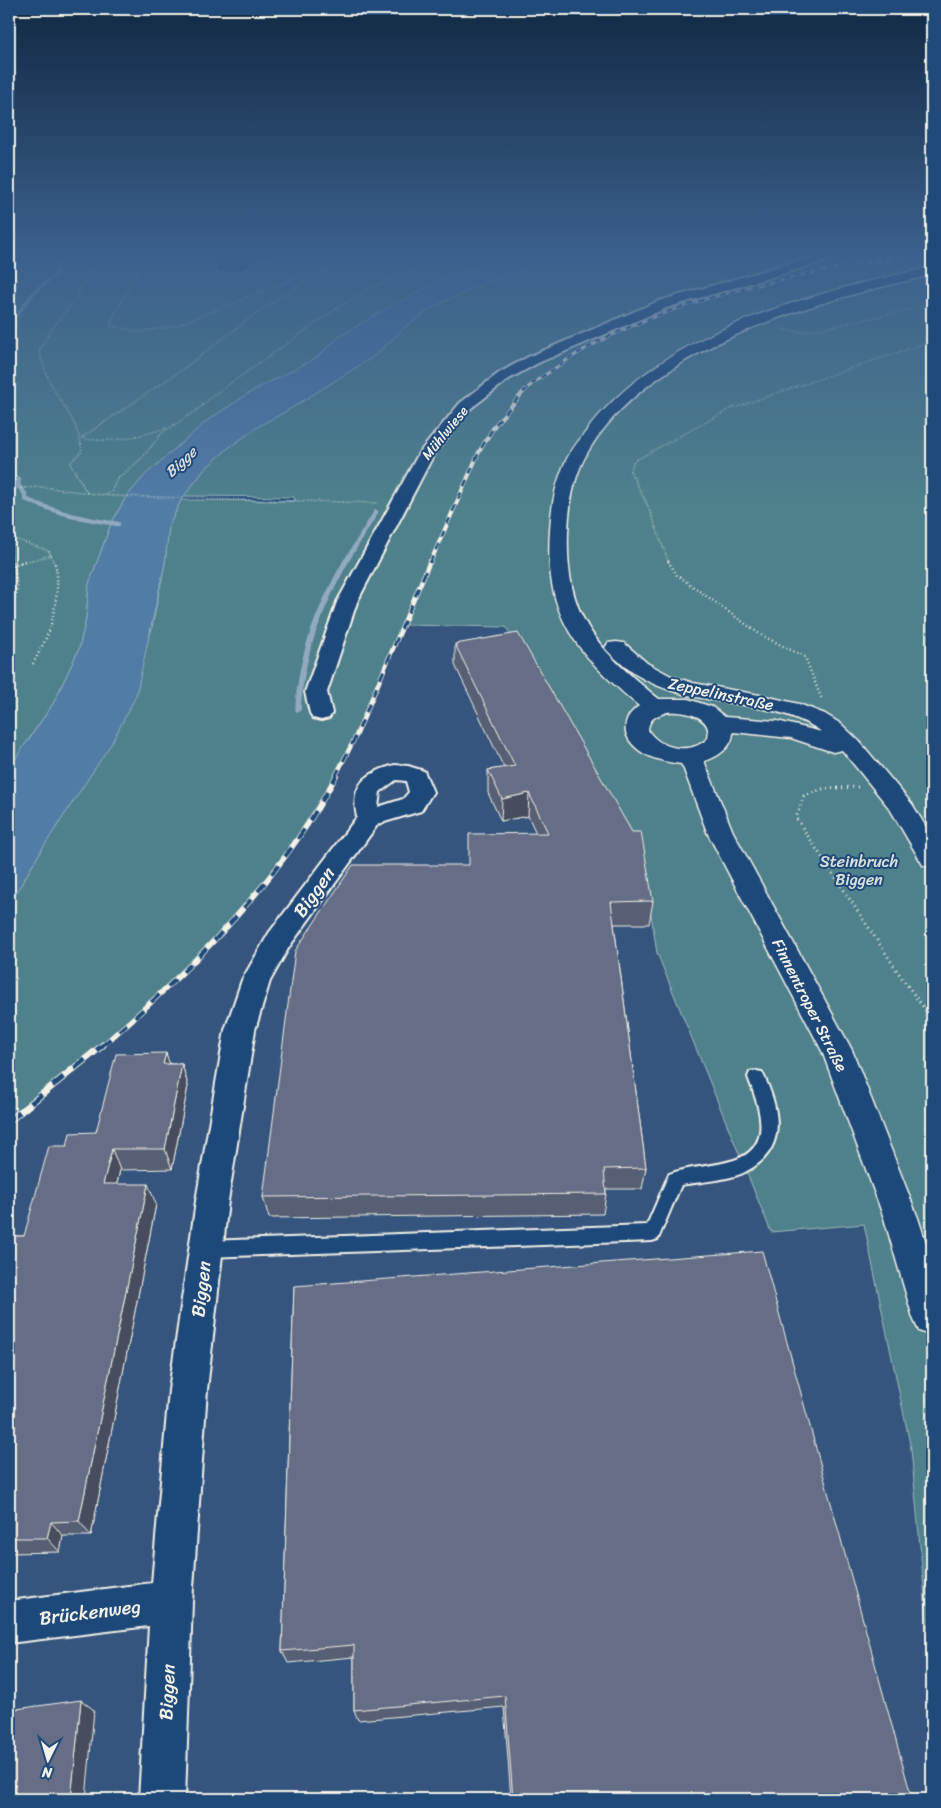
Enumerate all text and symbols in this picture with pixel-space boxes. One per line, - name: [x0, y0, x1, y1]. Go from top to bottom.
- street label: Mühlwiese: [415, 400, 475, 466]
- water label: Bigge: [159, 439, 204, 484]
- street label: Zeppelinstraße: [666, 669, 776, 719]
- park label: Steinbruch Biggen: [820, 847, 898, 894]
- street label: Biggen: [284, 859, 344, 925]
- street label: Finnentroper Straße: [764, 933, 856, 1077]
- street label: Biggen: [181, 1259, 221, 1319]
- street label: Brückenweg: [37, 1589, 143, 1635]
- street label: Biggen: [149, 1663, 185, 1721]
- north arrow: [22, 1736, 72, 1786]
- text: N: [41, 1760, 54, 1785]

